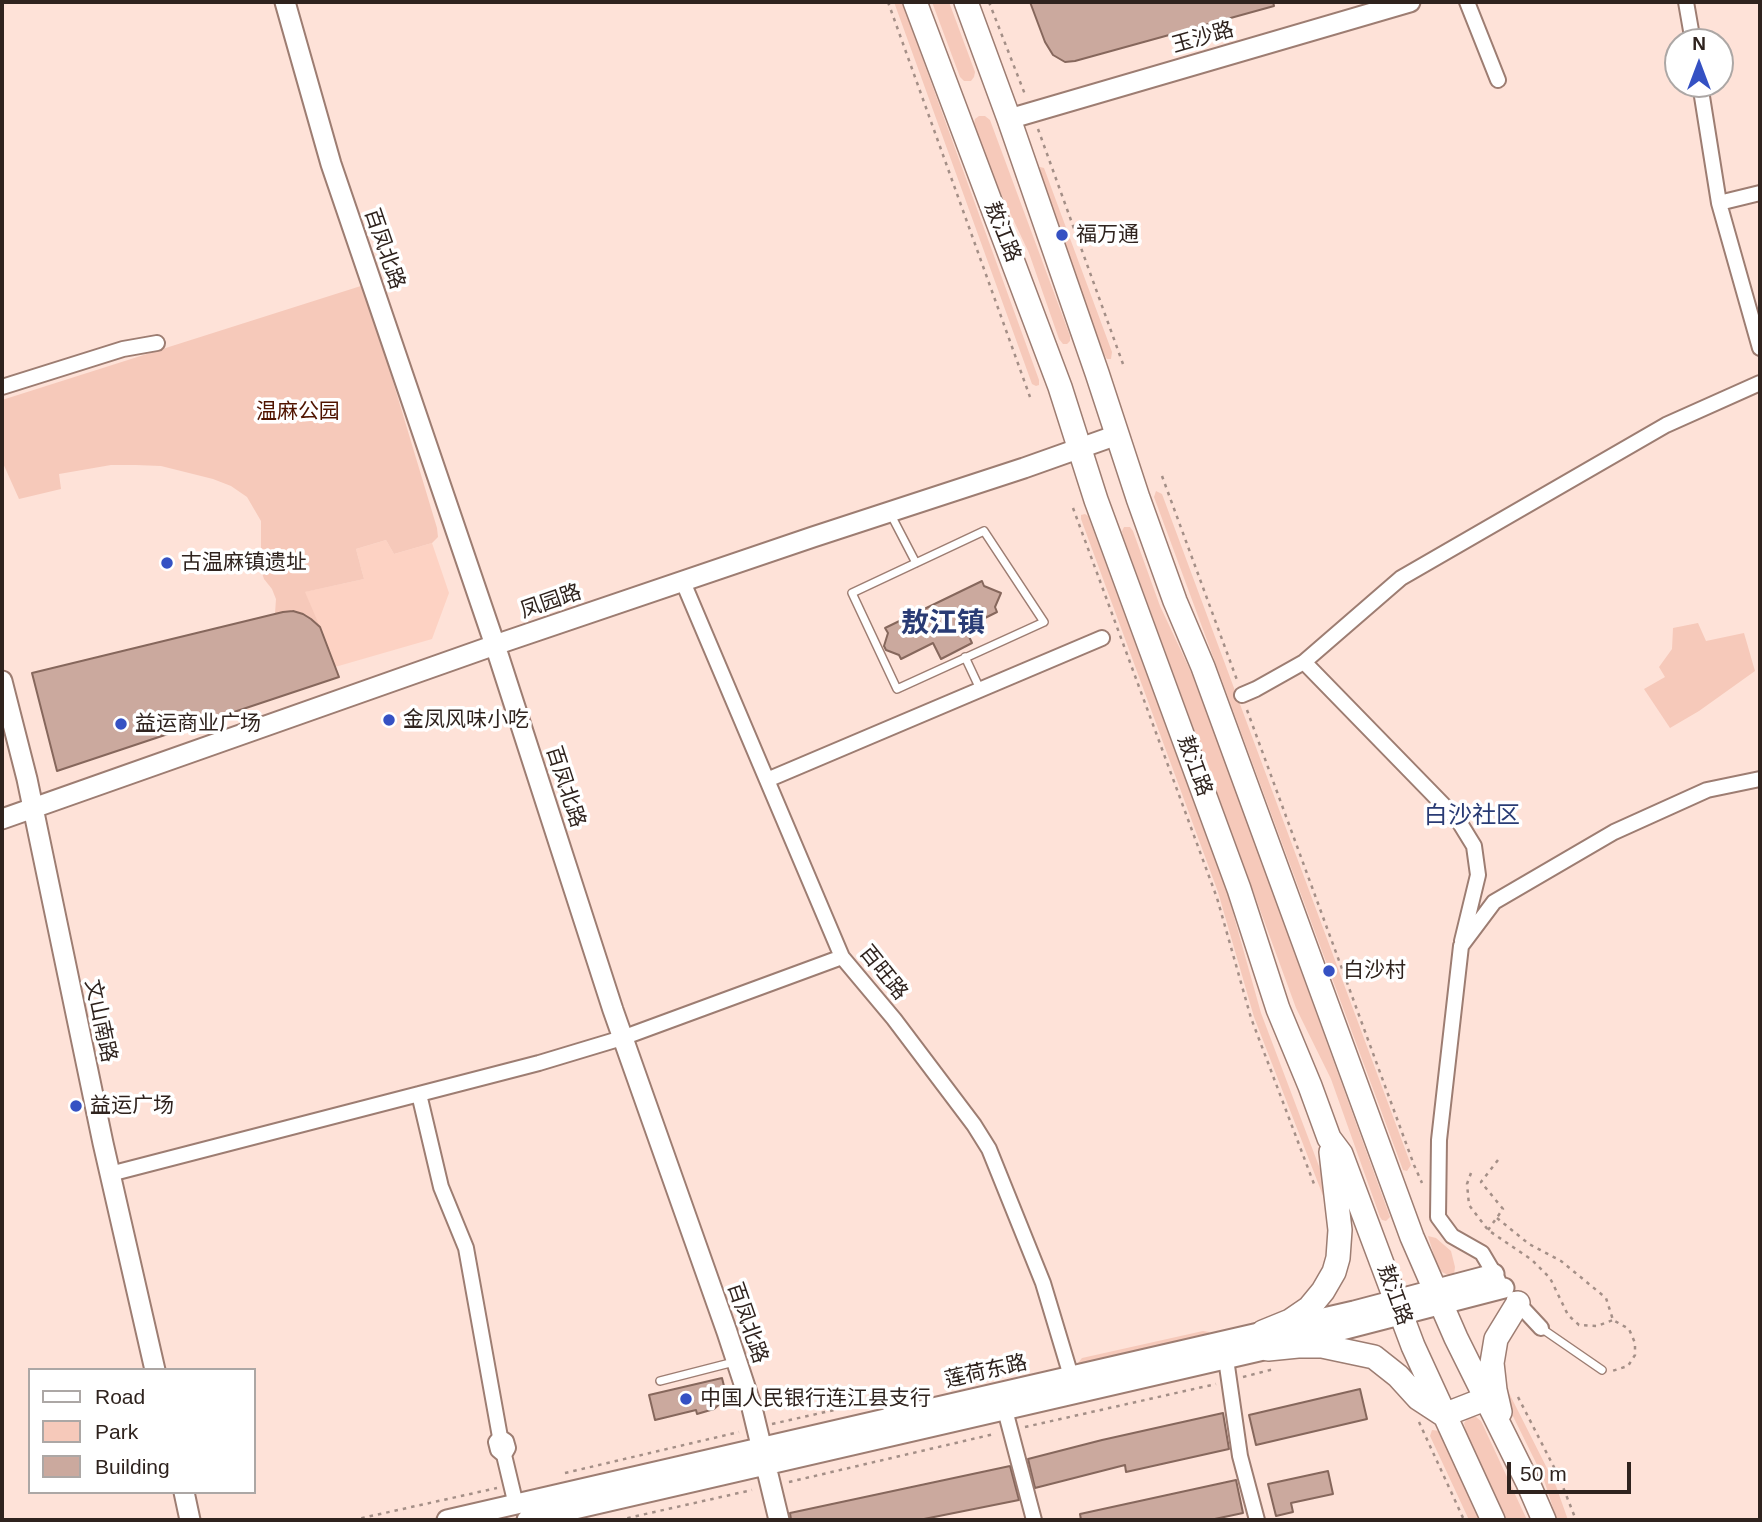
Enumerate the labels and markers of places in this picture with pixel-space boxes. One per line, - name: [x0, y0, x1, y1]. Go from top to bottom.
- place label: 福万通: [1076, 222, 1139, 248]
- marker: 福万通: [1054, 227, 1070, 243]
- place label: 古温麻镇遗址: [181, 550, 307, 576]
- marker: 古温麻镇遗址: [159, 555, 175, 571]
- place label: 金凤风味小吃: [403, 707, 529, 733]
- place label: 益运商业广场: [135, 711, 261, 737]
- marker: 金凤风味小吃: [381, 712, 397, 728]
- marker: 益运商业广场: [113, 716, 129, 732]
- place label: 白沙村: [1343, 958, 1406, 984]
- marker: 白沙村: [1321, 963, 1337, 979]
- place label: 益运广场: [90, 1093, 174, 1119]
- marker: 益运广场: [68, 1098, 84, 1114]
- place label: 中国人民银行连江县支行: [700, 1386, 931, 1412]
- marker: 中国人民银行连江县支行: [678, 1391, 694, 1407]

